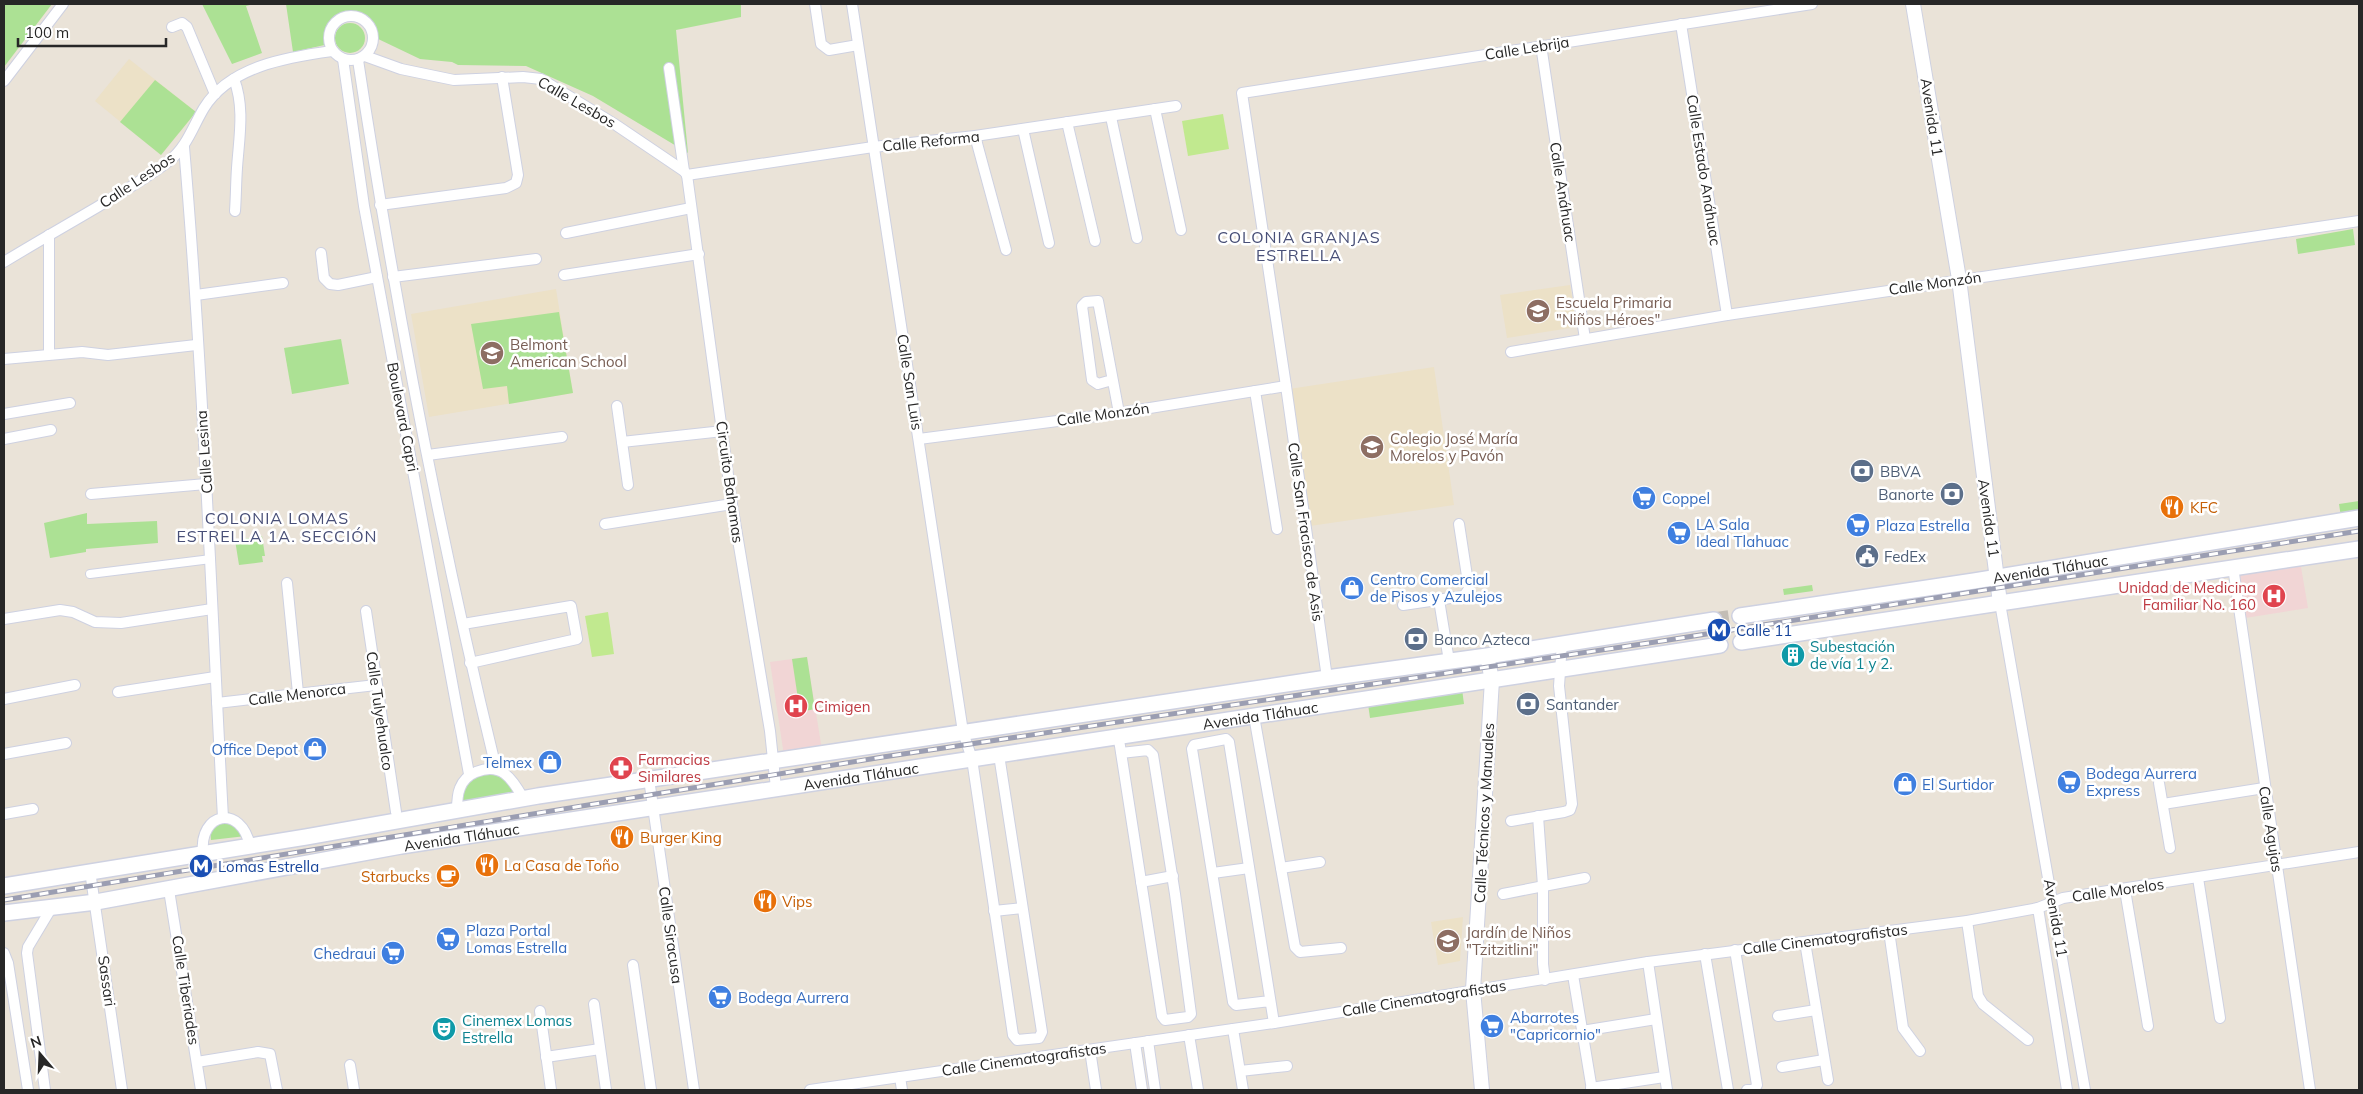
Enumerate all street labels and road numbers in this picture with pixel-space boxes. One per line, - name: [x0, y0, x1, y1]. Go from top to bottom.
- street label: Calle Lebrija: [1483, 32, 1571, 64]
- street label: Calle Lesbos: [535, 72, 619, 132]
- street label: Avenida 11: [1916, 77, 1948, 157]
- street label: Calle Estado Anáhuac: [1683, 93, 1725, 247]
- street label: Calle Reforma: [881, 126, 981, 156]
- street label: Calle Anáhuac: [1546, 141, 1580, 243]
- street label: Calle Lesbos: [96, 148, 178, 212]
- street label: Calle Monzón: [1887, 267, 1983, 299]
- street label: Calle San Luis: [893, 333, 927, 431]
- street label: Boulevard Capri: [383, 361, 423, 473]
- street label: Calle Monzón: [1055, 398, 1151, 430]
- street label: Calle Lesina: [192, 410, 216, 494]
- street label: Circuito Bahamas: [712, 420, 748, 544]
- street label: Calle San Fracisco de Asis: [1284, 441, 1328, 623]
- street label: Avenida 11: [1974, 478, 2004, 558]
- street label: Avenida Tláhuac: [1991, 550, 2109, 587]
- street label: Calle Tulyehualco: [362, 650, 398, 772]
- street label: Calle Menorca: [247, 679, 347, 709]
- street label: Avenida Tláhuac: [1201, 697, 1319, 733]
- street label: Calle Técnicos y Manuales: [1470, 722, 1498, 904]
- street label: Avenida Tláhuac: [802, 758, 920, 794]
- street label: Calle Agujas: [2255, 785, 2287, 873]
- street label: Avenida Tláhuac: [403, 819, 521, 855]
- street label: Calle Morelos: [2071, 874, 2165, 906]
- street label: Avenida 11: [2040, 877, 2072, 959]
- street label: Calle Siracusa: [655, 885, 687, 985]
- street label: Calle Cinematografistas: [1741, 919, 1909, 959]
- street label: Calle Tiberiades: [168, 934, 204, 1046]
- street label: Sassari: [94, 954, 120, 1008]
- street label: Calle Cinematografistas: [1341, 976, 1507, 1020]
- street label: Calle Cinematografistas: [940, 1038, 1108, 1080]

